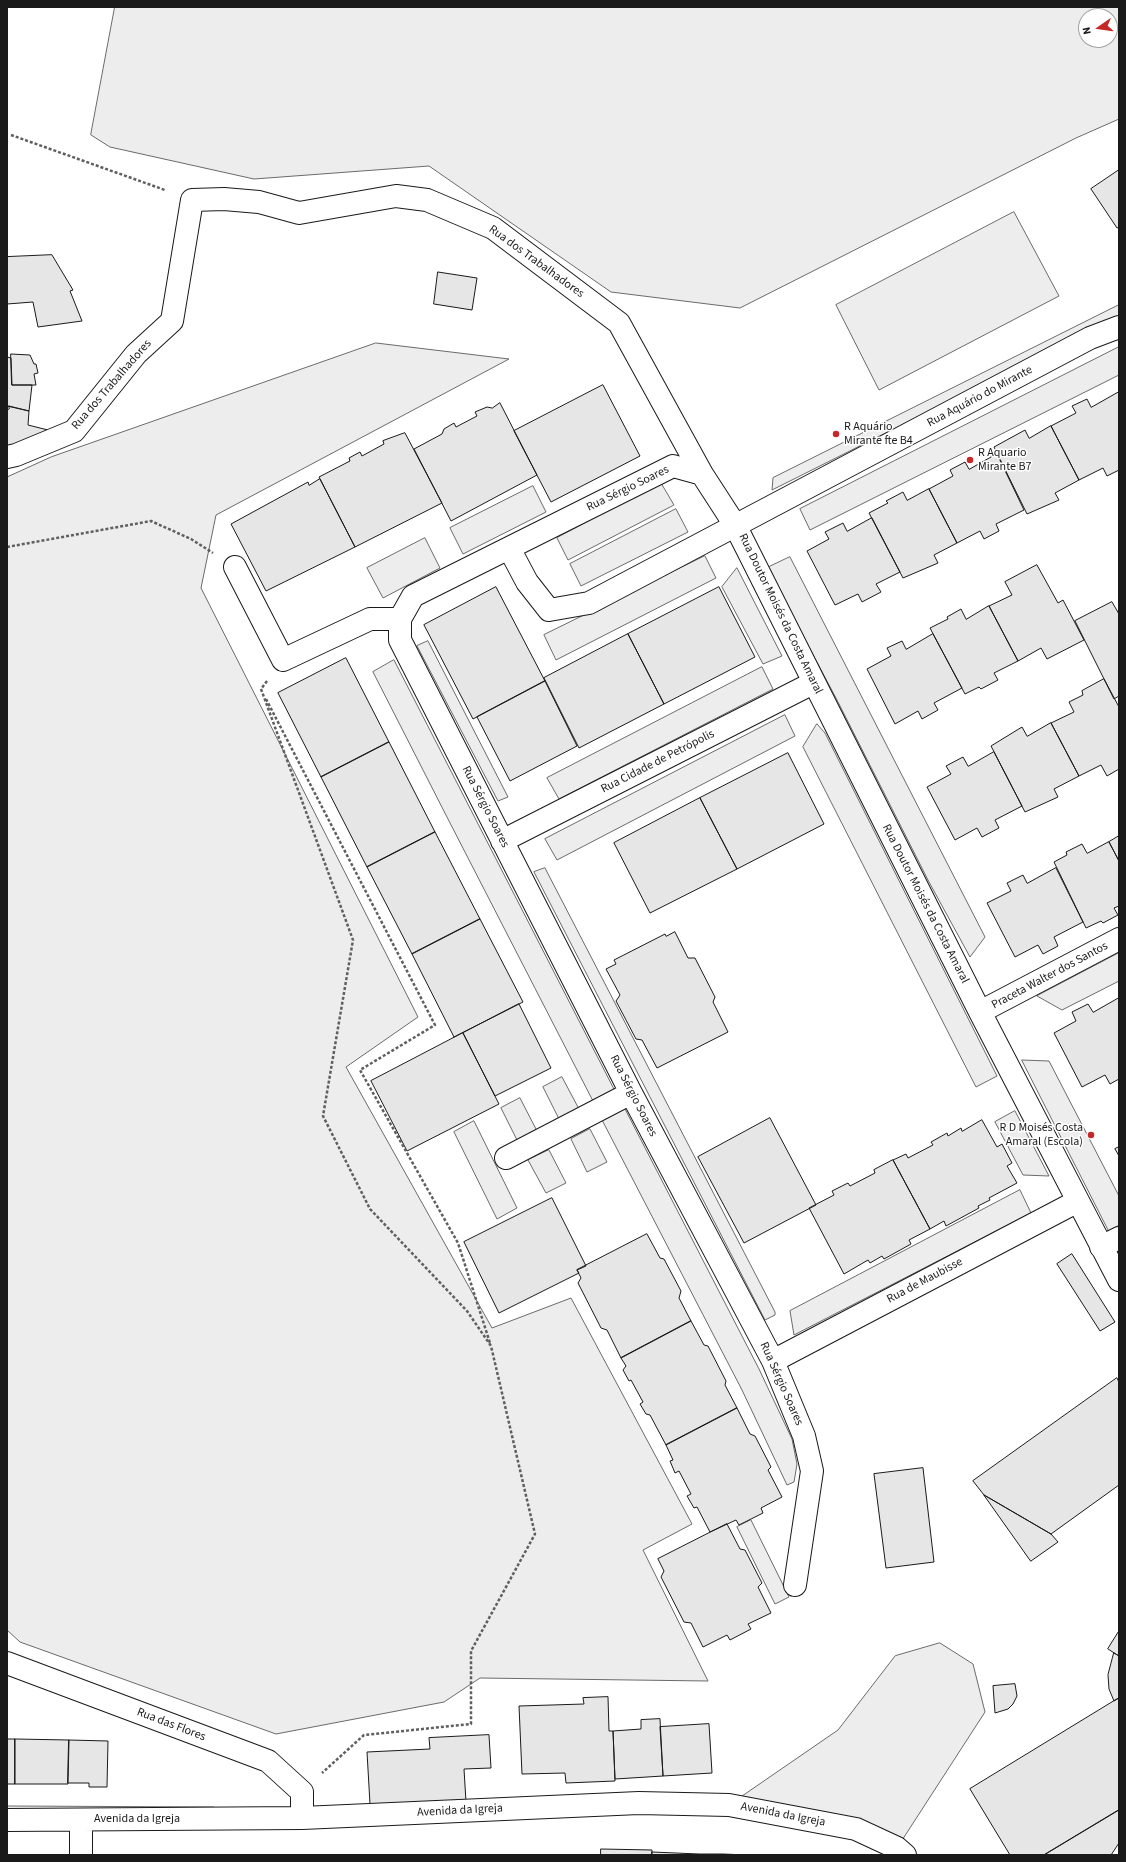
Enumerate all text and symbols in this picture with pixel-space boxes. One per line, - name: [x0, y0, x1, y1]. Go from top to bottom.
- north arrow: [1078, 8, 1118, 48]
- text: N: [1079, 25, 1095, 36]
- street label: Rua dos Trabalhadores: [485, 223, 587, 301]
- street label: Rua dos Trabalhadores: [69, 337, 155, 433]
- street label: Rua Aquário do Mirante: [925, 363, 1035, 431]
- place label: R Aquário Mirante fte B4: [844, 420, 913, 448]
- marker: R Aquário Mirante fte B4: [831, 429, 841, 439]
- place label: R Aquario Mirante B7: [978, 446, 1031, 474]
- marker: R Aquario Mirante B7: [965, 455, 975, 465]
- street label: Rua Sérgio Soares: [584, 463, 672, 515]
- street label: Rua Doutor Moisés da Costa Amaral: [735, 531, 825, 697]
- street label: Rua Cidade de Petrópolis: [599, 727, 717, 797]
- street label: Rua Sérgio Soares: [458, 764, 512, 850]
- street label: Rua Doutor Moisés da Costa Amaral: [878, 822, 972, 986]
- street label: Praceta Walter dos Santos: [989, 939, 1111, 1013]
- street label: Rua Sérgio Soares: [606, 1053, 660, 1139]
- place label: R D Moisés Costa Amaral (Escola): [999, 1121, 1083, 1149]
- marker: R D Moisés Costa Amaral (Escola): [1086, 1130, 1096, 1140]
- street label: Rua de Maubisse: [885, 1255, 965, 1307]
- street label: Rua Sérgio Soares: [756, 1340, 806, 1428]
- street label: Rua das Flores: [135, 1705, 207, 1745]
- street label: Avenida da Igreja: [739, 1800, 827, 1830]
- street label: Avenida da Igreja: [417, 1802, 503, 1820]
- street label: Avenida da Igreja: [94, 1812, 180, 1826]

